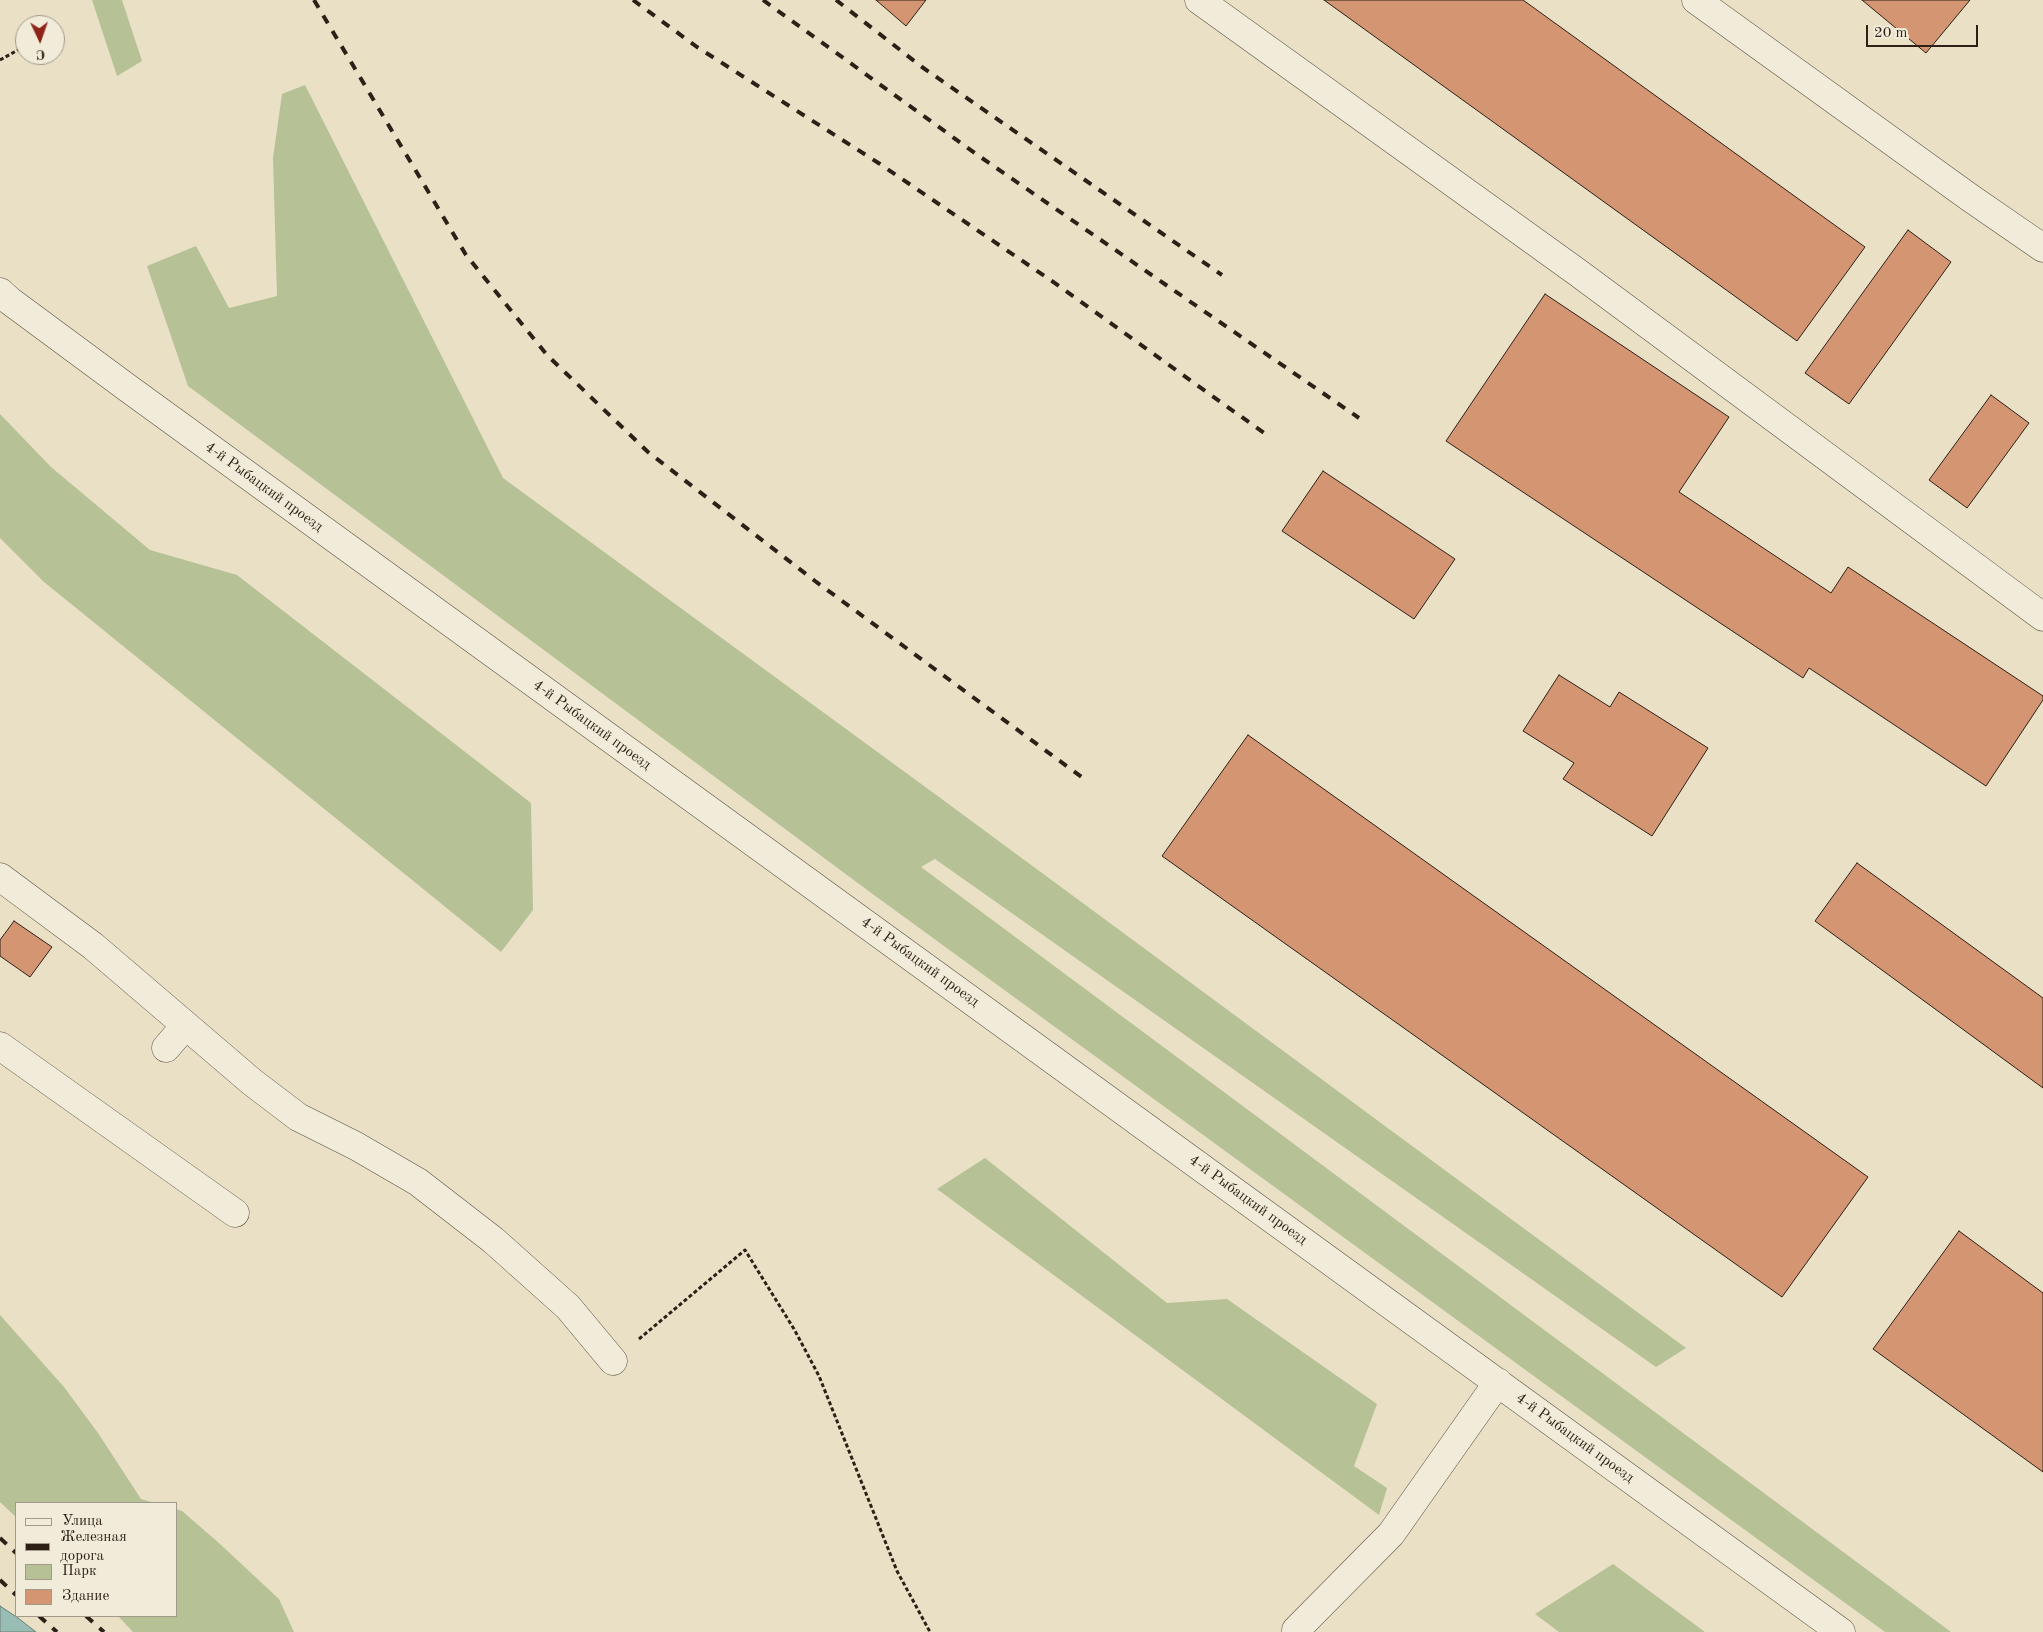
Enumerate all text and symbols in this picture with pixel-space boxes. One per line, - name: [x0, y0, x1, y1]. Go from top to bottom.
- north arrow: [15, 15, 65, 65]
- scale bar: [1868, 15, 1980, 47]
- text: 20 m: [1874, 26, 1908, 41]
- text: С: [36, 47, 46, 61]
- street label: 4-й Рыбацкий проезд: [201, 438, 327, 536]
- street label: 4-й Рыбацкий проезд: [529, 676, 655, 774]
- street label: 4-й Рыбацкий проезд: [857, 913, 983, 1011]
- street label: 4-й Рыбацкий проезд: [1185, 1151, 1311, 1249]
- street label: 4-й Рыбацкий проезд: [1512, 1389, 1638, 1487]
- legend: [15, 1502, 178, 1617]
- text: Улица: [62, 1514, 103, 1529]
- text: Железная дорога: [60, 1530, 127, 1564]
- text: Парк: [62, 1564, 97, 1579]
- text: Здание: [62, 1589, 109, 1604]

